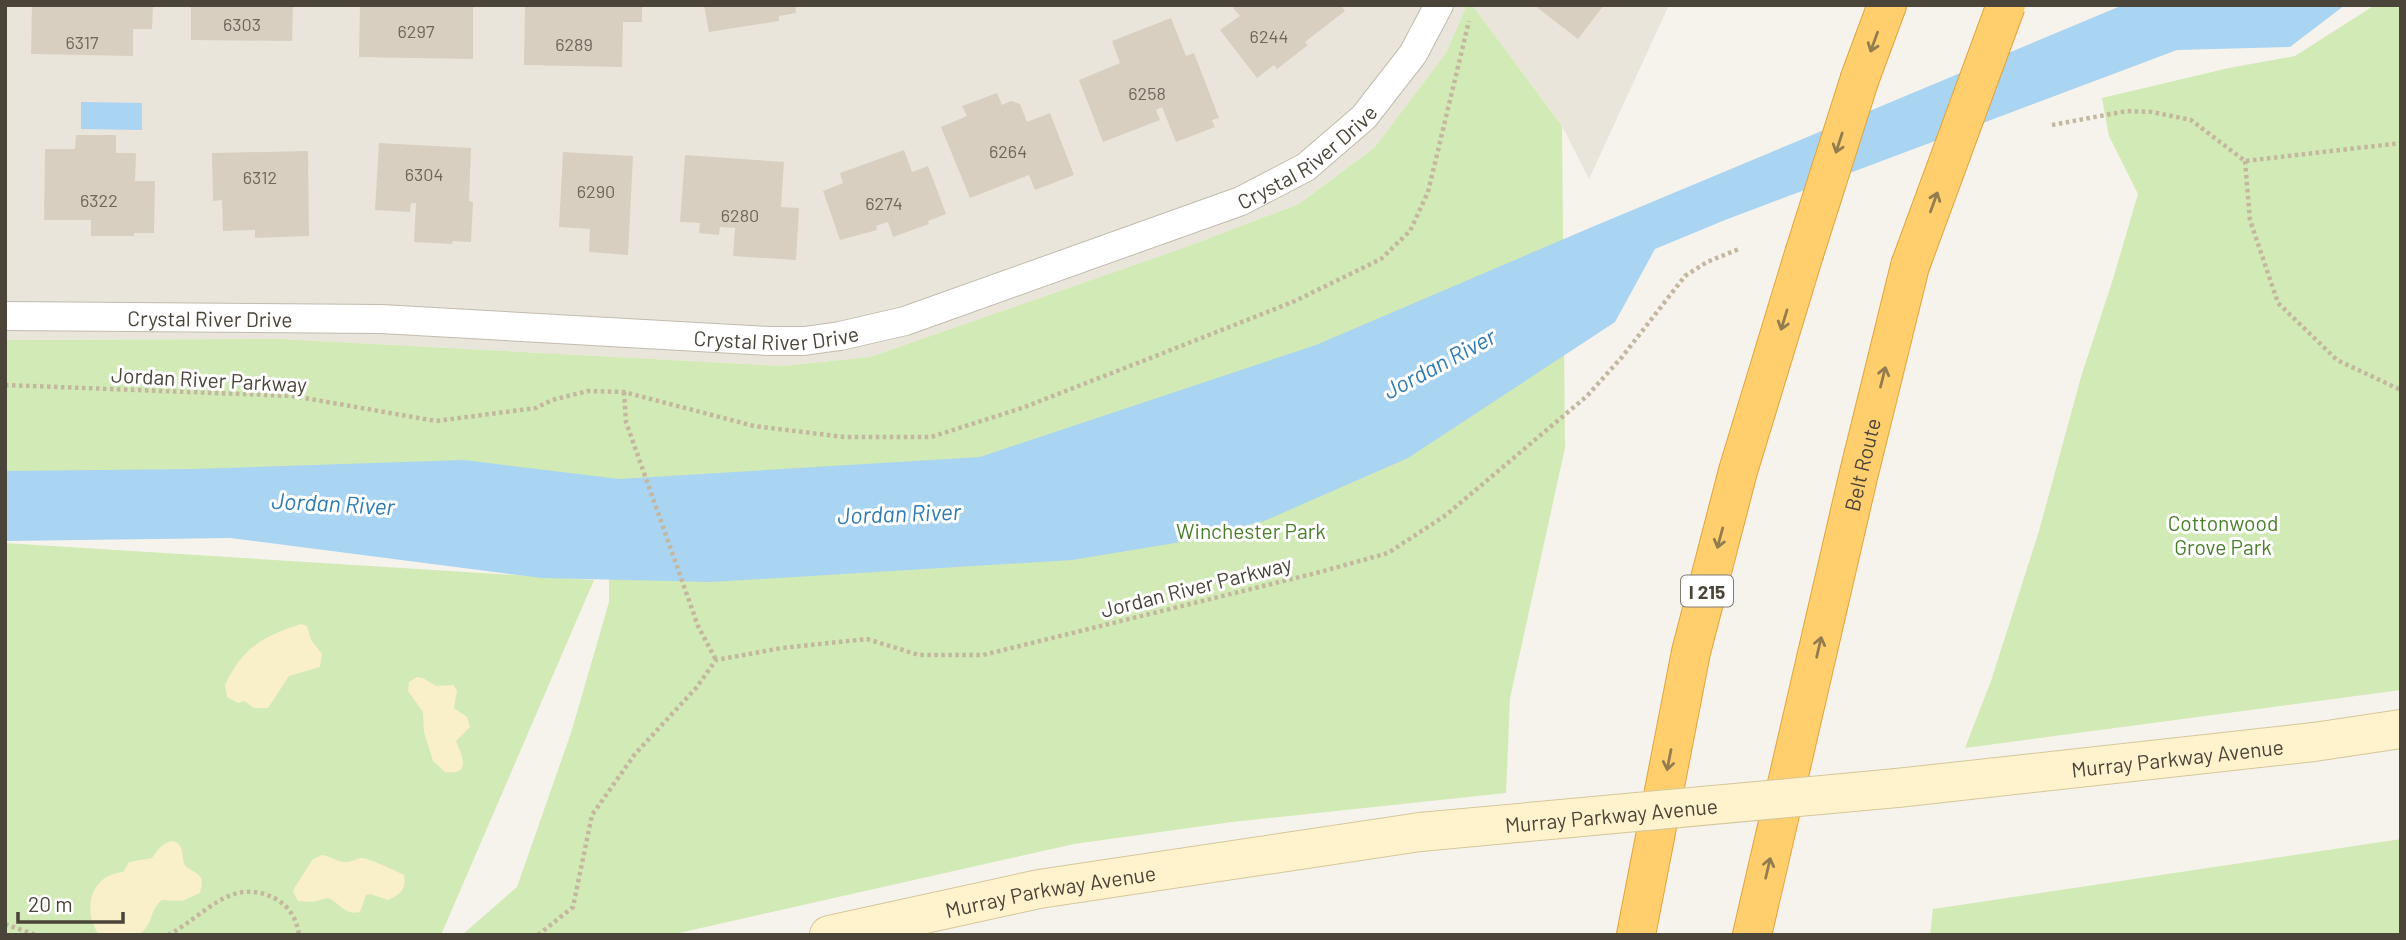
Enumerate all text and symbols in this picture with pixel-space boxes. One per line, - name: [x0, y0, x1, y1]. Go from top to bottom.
- house number: 6303: [223, 13, 261, 35]
- house number: 6297: [398, 20, 435, 42]
- house number: 6244: [1250, 25, 1288, 47]
- one-way arrow: [1866, 30, 1879, 52]
- house number: 6317: [65, 31, 99, 53]
- house number: 6289: [555, 33, 593, 55]
- house number: 6258: [1128, 82, 1166, 104]
- street label: Crystal River Drive: [1232, 100, 1381, 214]
- one-way arrow: [1832, 132, 1845, 154]
- house number: 6264: [989, 140, 1027, 162]
- house number: 6304: [405, 163, 443, 185]
- house number: 6312: [243, 166, 277, 188]
- house number: 6290: [577, 180, 615, 202]
- house number: 6322: [80, 189, 118, 211]
- house number: 6274: [865, 192, 903, 214]
- one-way arrow: [1929, 192, 1941, 214]
- house number: 6280: [721, 204, 759, 226]
- street label: Crystal River Drive: [127, 304, 293, 331]
- one-way arrow: [1776, 308, 1789, 330]
- street label: Crystal River Drive: [693, 320, 861, 354]
- water label: Jordan River: [1378, 321, 1501, 404]
- street label: Jordan River Parkway: [110, 361, 308, 397]
- one-way arrow: [1877, 367, 1890, 389]
- street label: Belt Route: [1838, 415, 1885, 514]
- water label: Jordan River: [271, 486, 396, 520]
- water label: Jordan River: [837, 497, 962, 529]
- park label: Cottonwood Grove Park: [2168, 510, 2278, 559]
- park label: Winchester Park: [1176, 518, 1326, 543]
- one-way arrow: [1713, 526, 1726, 549]
- street label: Jordan River Parkway: [1098, 550, 1294, 622]
- road number: I 215: [1681, 576, 1733, 606]
- one-way arrow: [1813, 636, 1826, 658]
- street label: Murray Parkway Avenue: [2070, 733, 2285, 781]
- one-way arrow: [1662, 748, 1676, 771]
- street label: Murray Parkway Avenue: [1504, 792, 1719, 837]
- one-way arrow: [1762, 857, 1775, 880]
- street label: Murray Parkway Avenue: [943, 859, 1157, 922]
- scale bar: [18, 880, 122, 924]
- text: 20 m: [28, 891, 73, 916]

